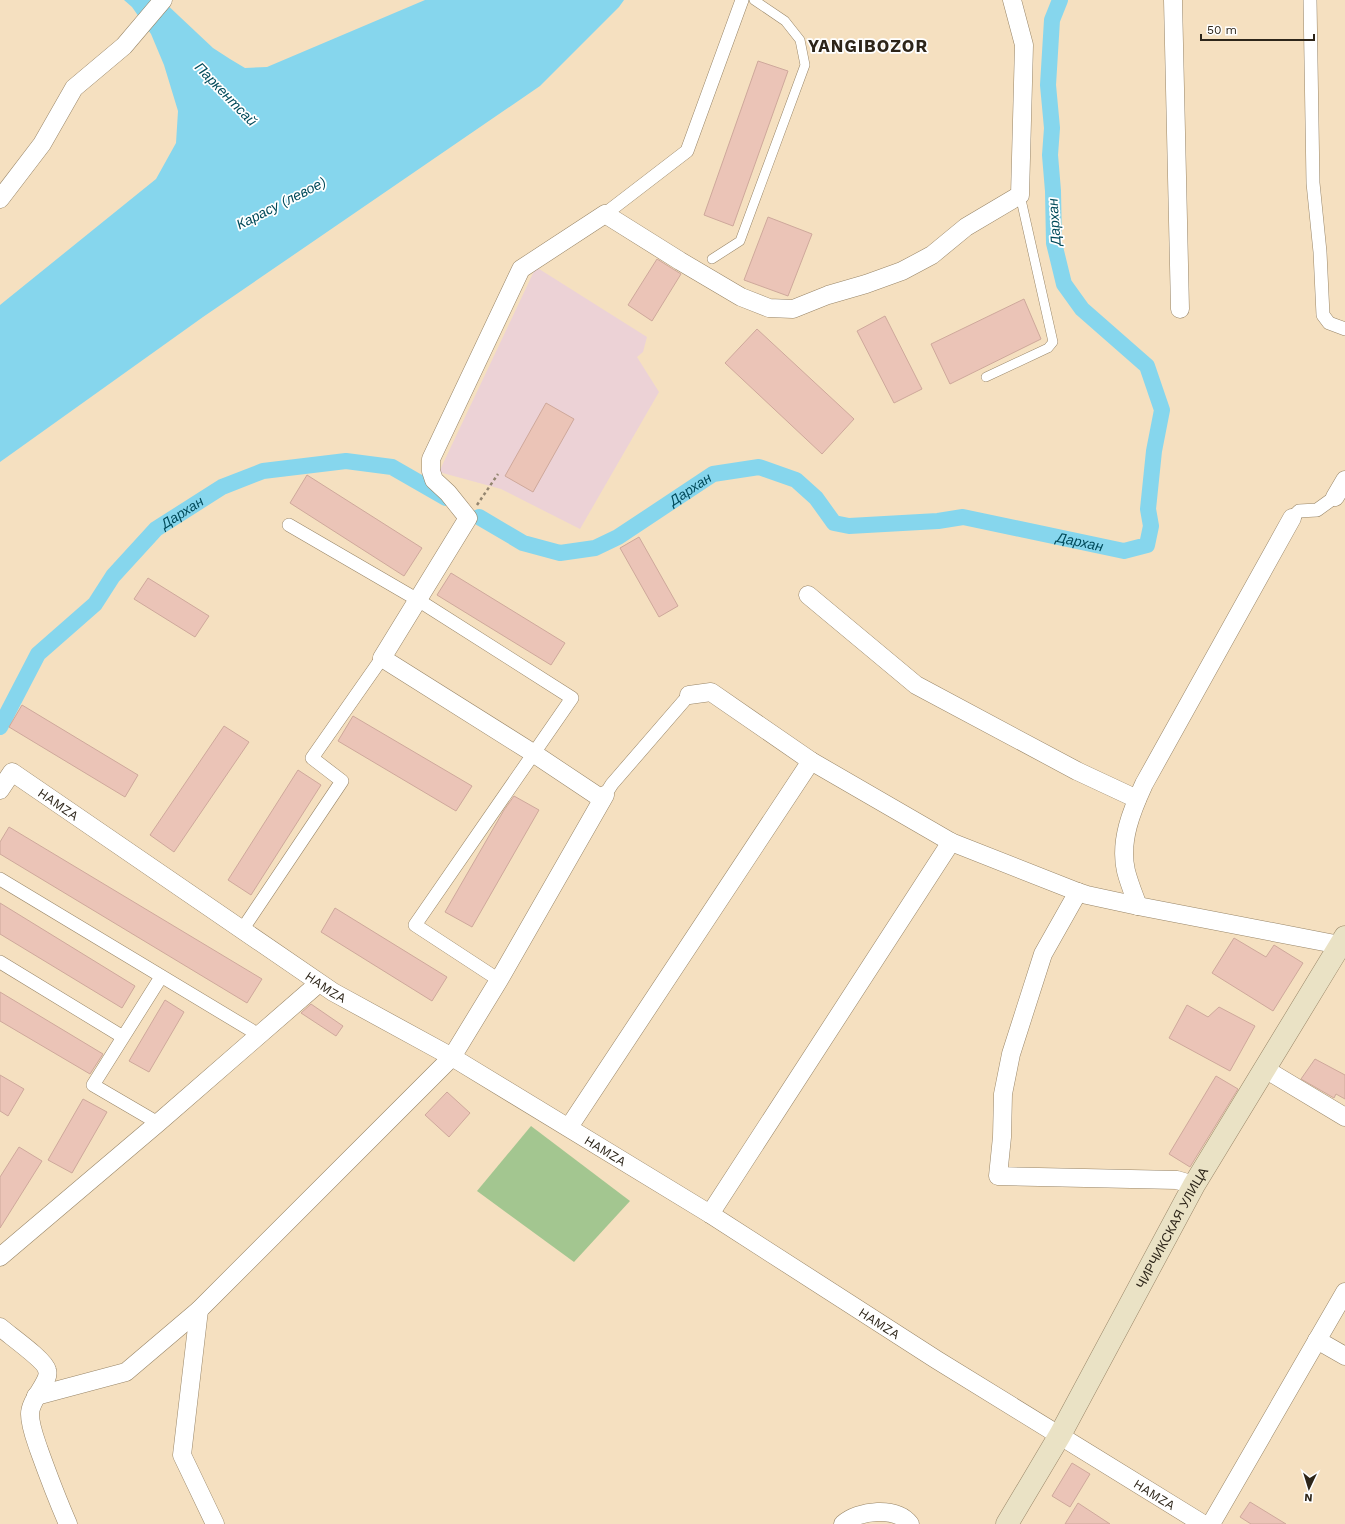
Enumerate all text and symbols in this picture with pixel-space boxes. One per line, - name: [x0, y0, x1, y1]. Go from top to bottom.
- scale bar: [1201, 16, 1314, 42]
- text: 50 m: [1207, 23, 1237, 37]
- district label: YANGIBOZOR: [808, 36, 928, 56]
- water label: Паркентсай: [192, 59, 260, 129]
- water label: Карасу (левое): [234, 174, 328, 232]
- water label: Дархан: [1044, 198, 1064, 248]
- water label: Дархан: [664, 469, 715, 510]
- water label: Дархан: [156, 493, 207, 533]
- water label: Дархан: [1053, 529, 1105, 554]
- street label: HAMZA: [35, 785, 82, 824]
- street label: HAMZA: [302, 968, 349, 1006]
- street label: HAMZA: [582, 1132, 629, 1169]
- street label: ЧИРЧИКСКАЯ УЛИЦА: [1133, 1164, 1211, 1291]
- street label: HAMZA: [856, 1305, 903, 1342]
- north arrow: [1289, 1468, 1329, 1508]
- street label: HAMZA: [1131, 1476, 1178, 1513]
- text: N: [1304, 1491, 1313, 1504]

